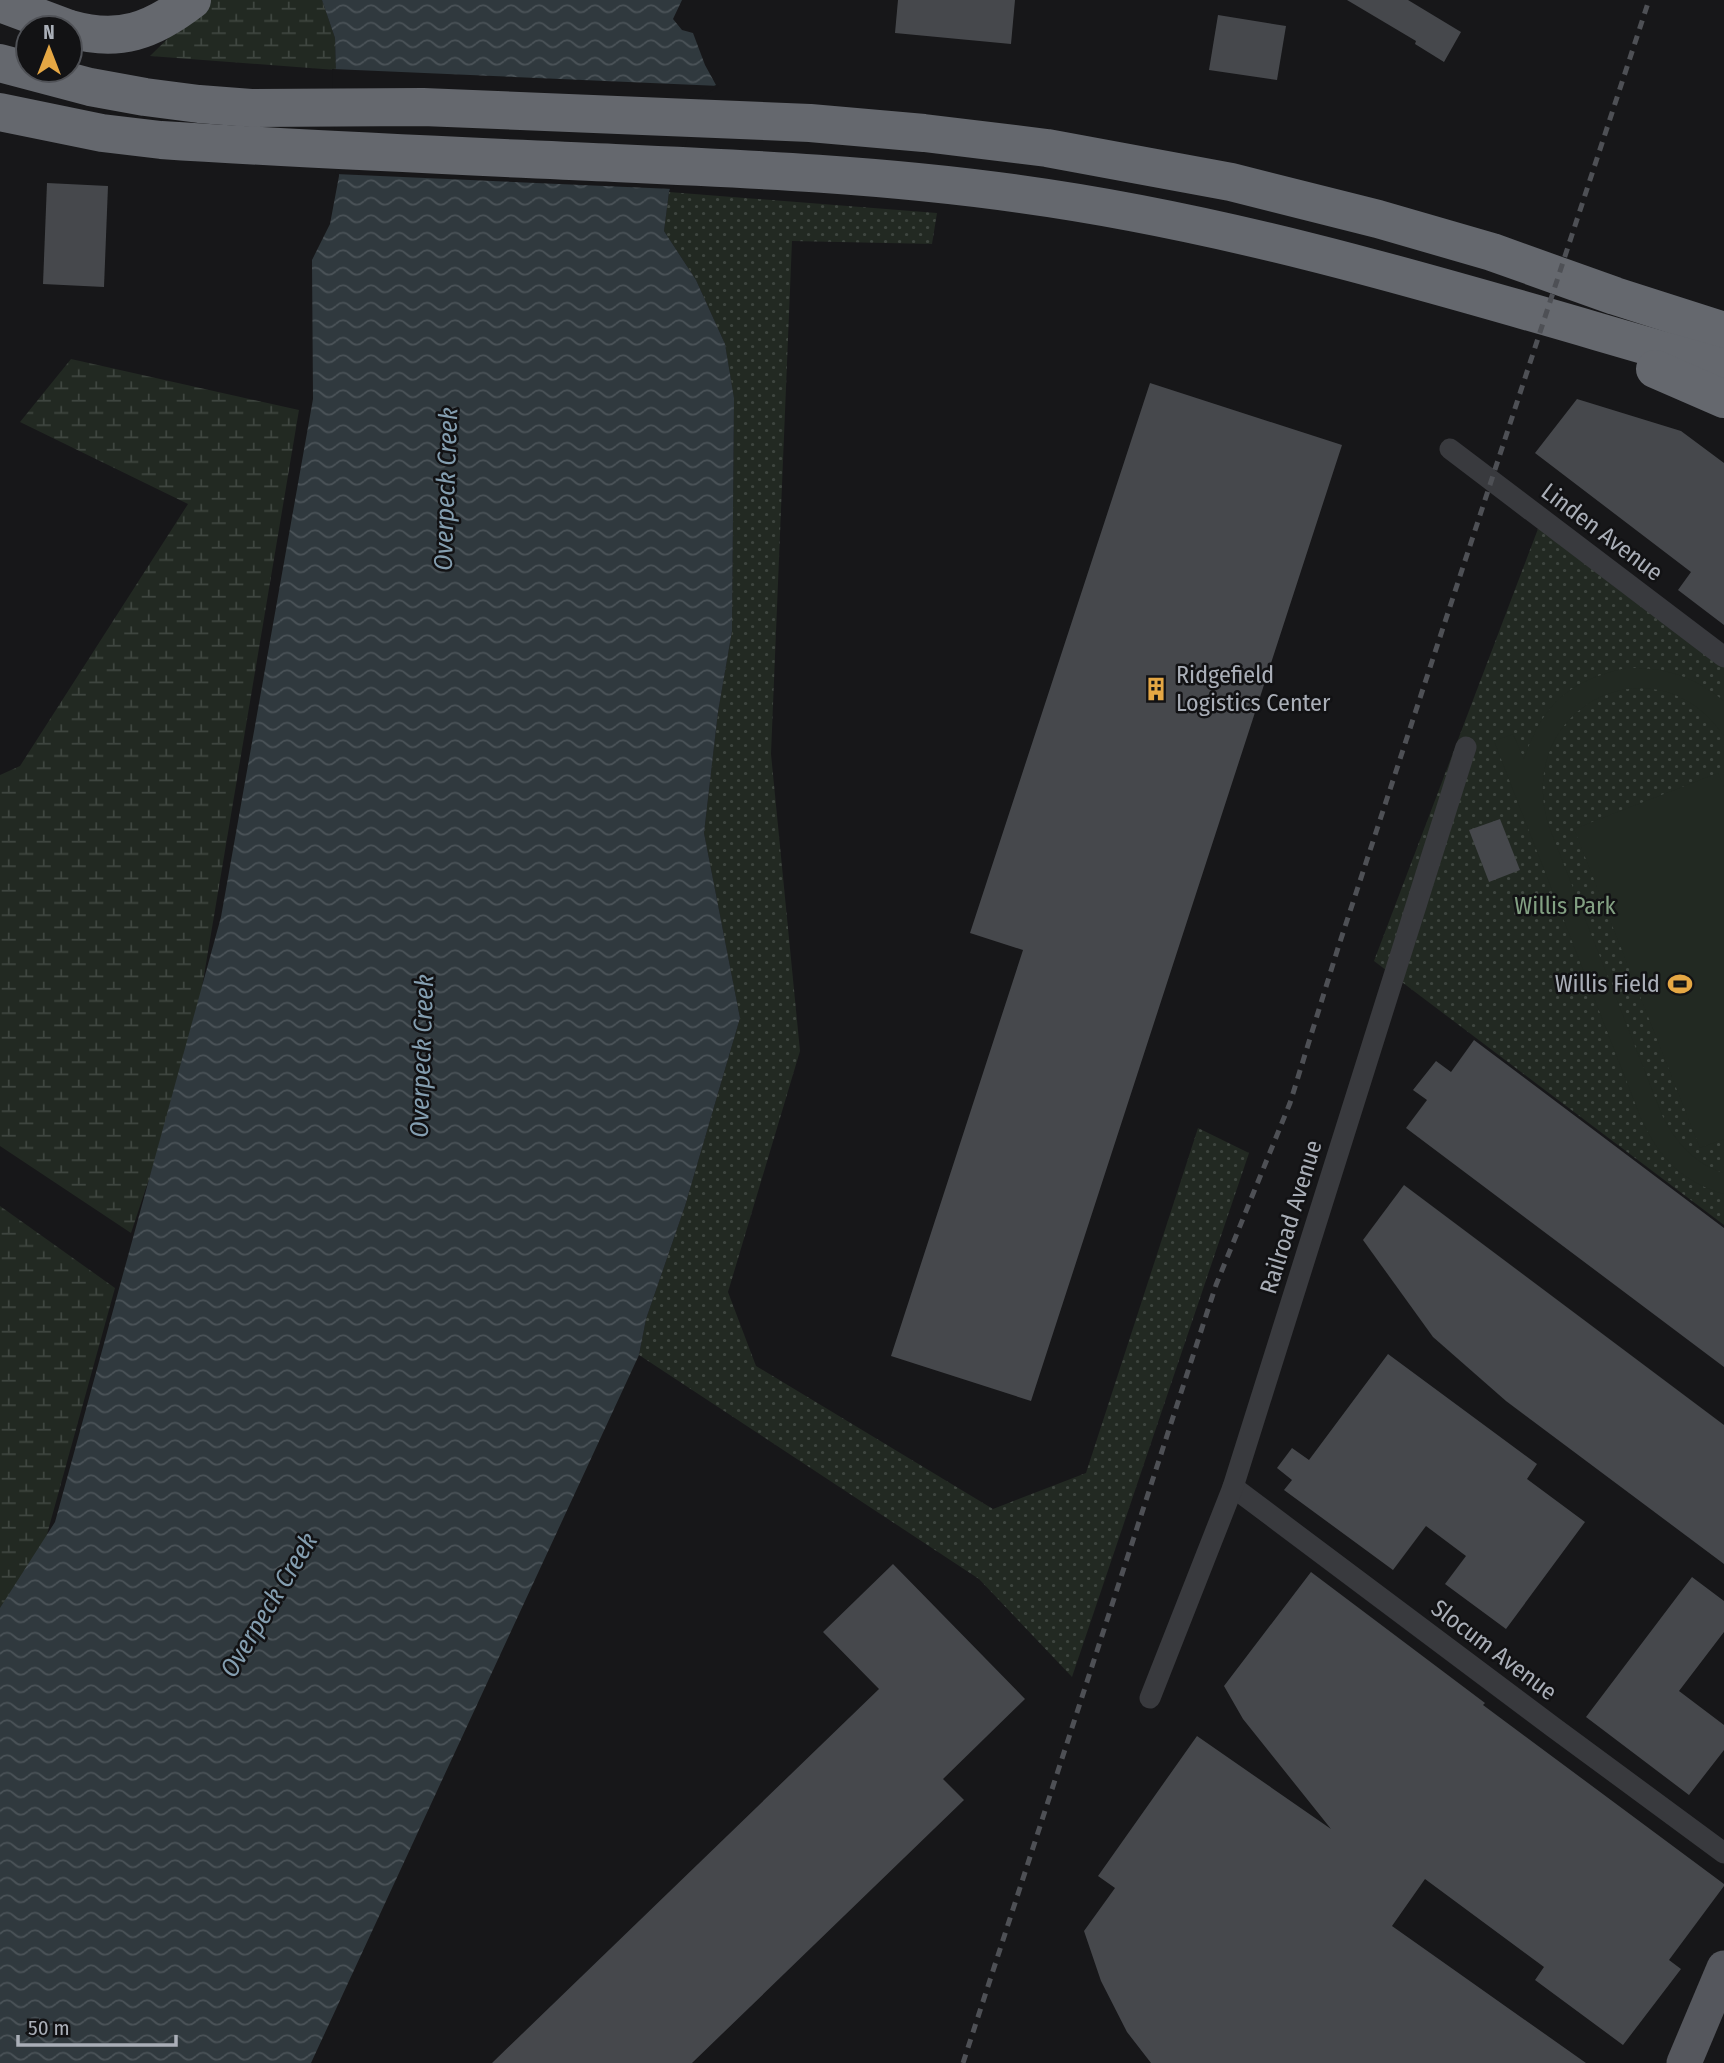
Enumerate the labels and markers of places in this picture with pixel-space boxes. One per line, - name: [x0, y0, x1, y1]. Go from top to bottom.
- place label: Ridgefield Logistics Center: [1176, 661, 1331, 717]
- building icon: Ridgefield Logistics Center: [1142, 675, 1170, 703]
- place label: Willis Field: [1555, 970, 1660, 998]
- sports icon: Willis Field: [1666, 970, 1694, 998]

